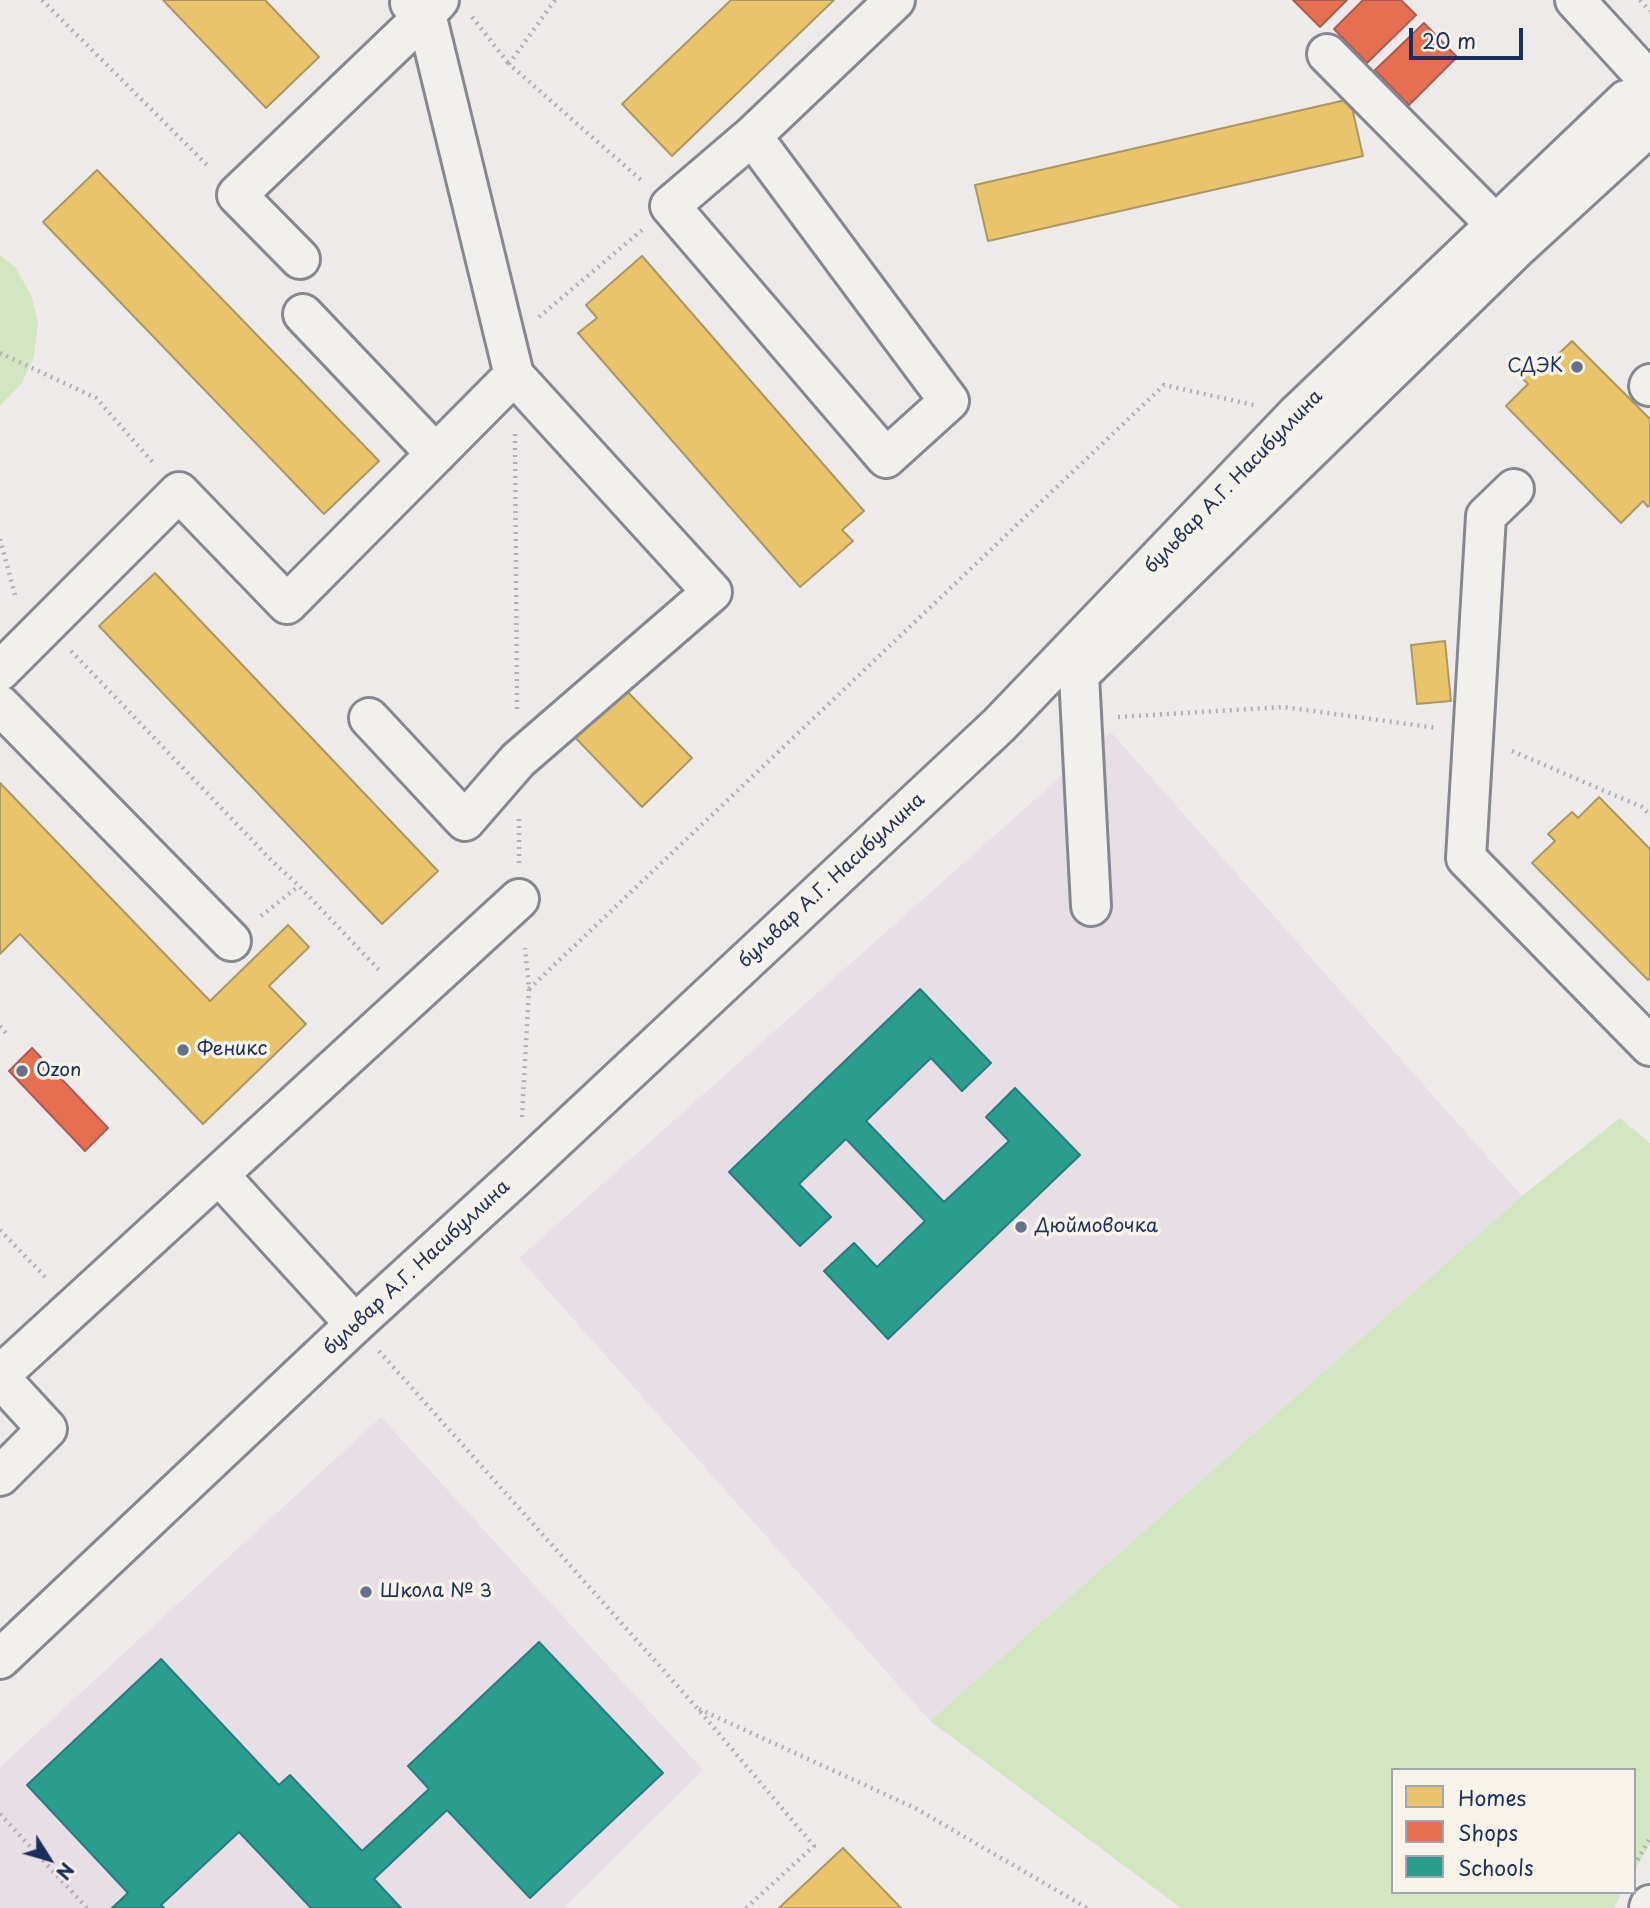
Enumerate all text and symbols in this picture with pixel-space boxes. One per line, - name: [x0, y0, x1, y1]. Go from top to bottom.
- scale bar: [1412, 14, 1526, 58]
- text: 20 m: [1422, 24, 1476, 56]
- place label: СДЭК: [1507, 356, 1563, 378]
- marker: СДЭК: [1569, 359, 1585, 375]
- street label: бульвар А.Г. Насибуллина: [1140, 385, 1328, 579]
- street label: бульвар А.Г. Насибуллина: [734, 789, 930, 973]
- place label: Феникс: [197, 1039, 267, 1061]
- marker: Феникс: [175, 1042, 191, 1058]
- place label: Ozon: [36, 1060, 81, 1082]
- marker: Ozon: [14, 1063, 30, 1079]
- street label: бульвар А.Г. Насибуллина: [319, 1176, 515, 1360]
- place label: Дюймовочка: [1035, 1216, 1158, 1238]
- marker: Дюймовочка: [1013, 1219, 1029, 1235]
- place label: Школа № 3: [380, 1581, 492, 1603]
- marker: Школа № 3: [358, 1584, 374, 1600]
- legend: [1391, 1768, 1636, 1894]
- text: Homes: [1458, 1781, 1526, 1813]
- text: Shops: [1458, 1816, 1518, 1848]
- north arrow: [14, 1824, 84, 1894]
- text: Schools: [1458, 1851, 1534, 1883]
- text: N: [50, 1857, 81, 1886]

